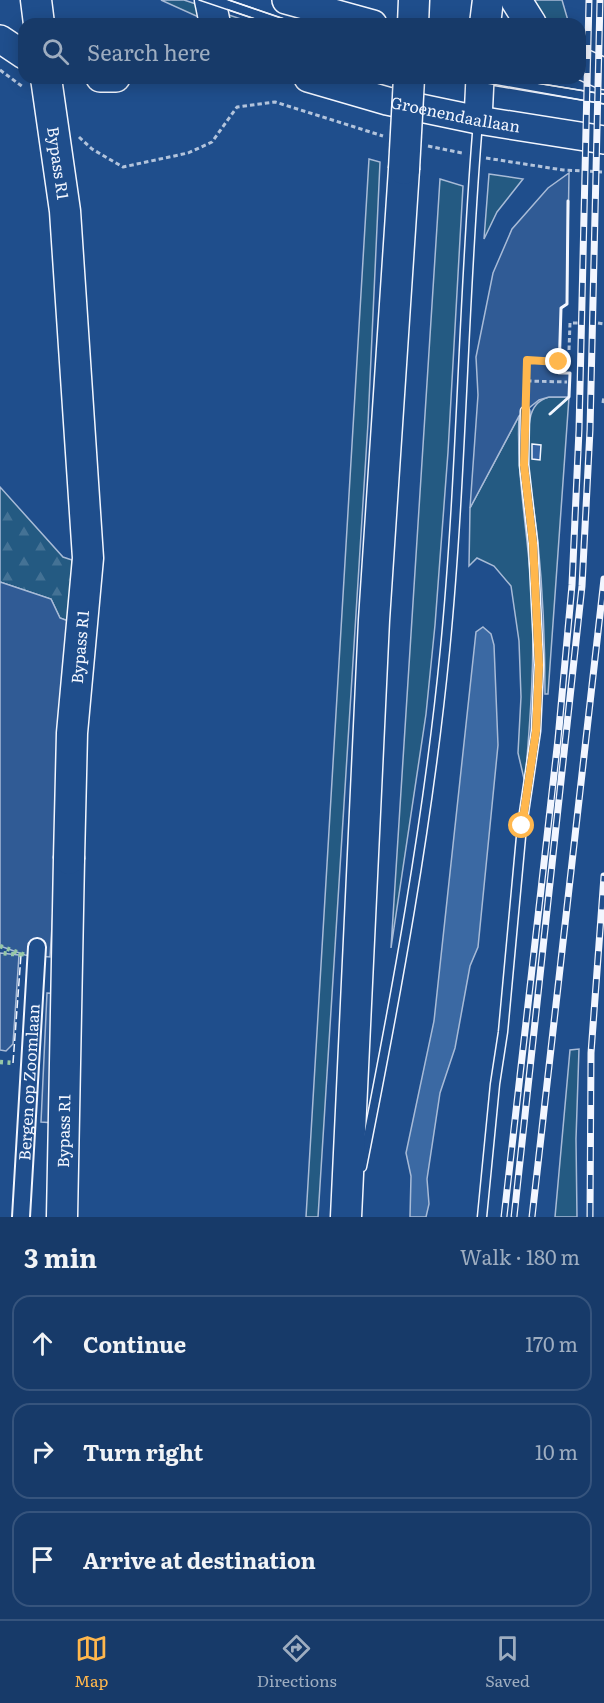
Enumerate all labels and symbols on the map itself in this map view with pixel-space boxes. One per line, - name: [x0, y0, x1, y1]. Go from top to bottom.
- street label: Groenendaallaan: [389, 89, 522, 138]
- street label: Bypass R1: [42, 125, 76, 202]
- route end: [545, 348, 571, 374]
- street label: Bypass R1: [64, 609, 94, 685]
- route start: [508, 812, 534, 838]
- street label: Bergen op Zoomlaan: [11, 1003, 45, 1161]
- street label: Bypass R1: [50, 1093, 75, 1168]

